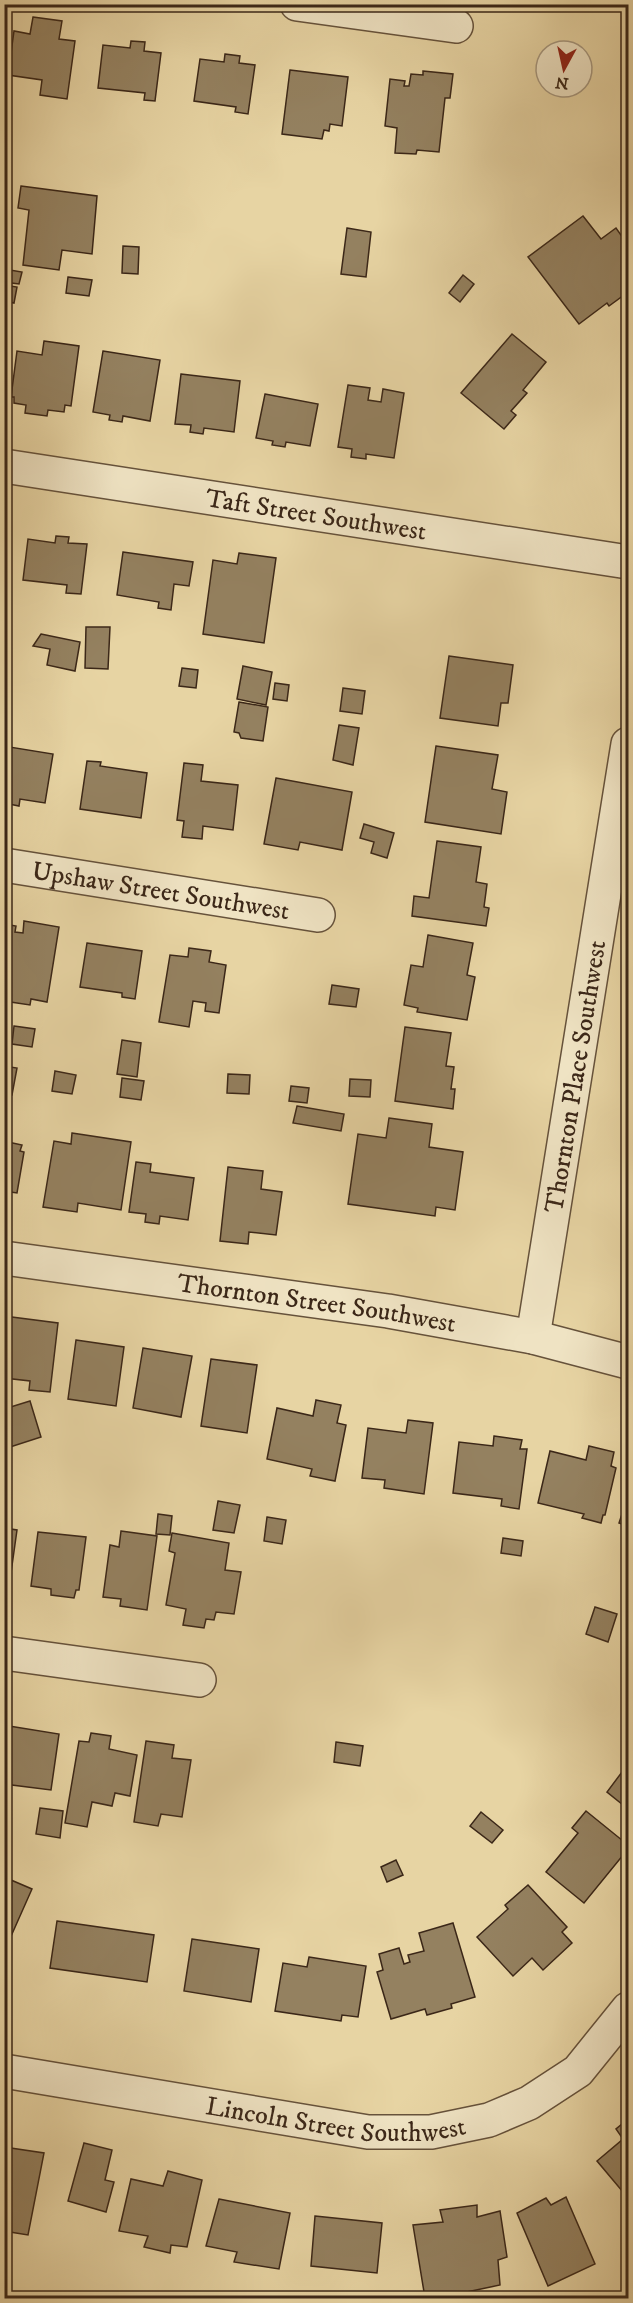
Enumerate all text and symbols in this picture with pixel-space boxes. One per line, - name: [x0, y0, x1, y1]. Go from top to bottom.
- north arrow: [534, 39, 594, 99]
- text: N: [554, 72, 570, 94]
- street label: Taft Street Southwest: [204, 482, 429, 549]
- street label: Upshaw Street Southwest: [30, 855, 292, 928]
- street label: Thornton Place Southwest: [538, 938, 614, 1215]
- street label: Thornton Street Southwest: [175, 1267, 459, 1341]
- street label: Lincoln Street Southwest: [203, 2090, 469, 2151]

